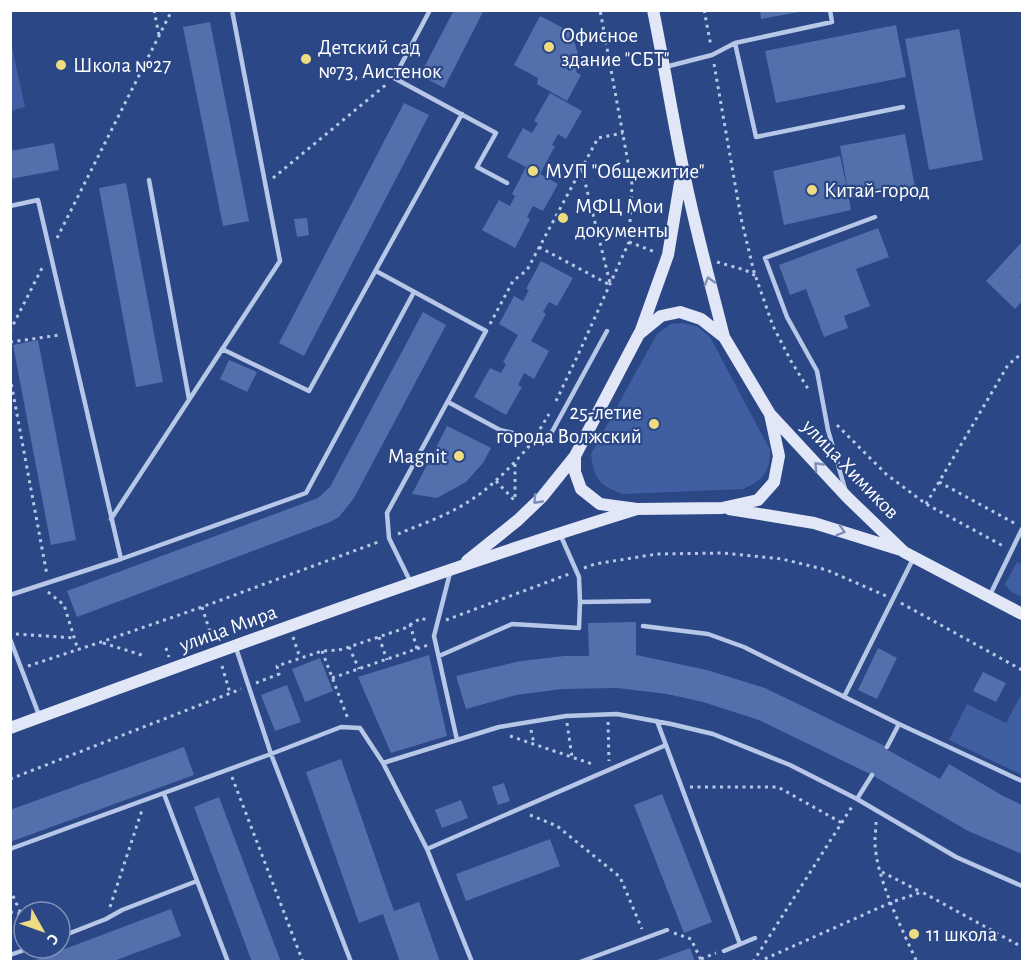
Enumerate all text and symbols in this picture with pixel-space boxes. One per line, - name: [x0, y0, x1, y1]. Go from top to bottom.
- place label: Офисное здание "СБТ": [561, 25, 670, 70]
- place label: Детский сад №73, Аистенок: [318, 37, 442, 82]
- marker: Офисное здание "СБТ": [542, 40, 556, 54]
- marker: Детский сад №73, Аистенок: [299, 52, 313, 66]
- place label: Школа №27: [73, 55, 171, 76]
- marker: Школа №27: [54, 58, 68, 72]
- place label: МУП "Общежитие": [545, 161, 705, 182]
- marker: МУП "Общежитие": [526, 164, 540, 178]
- place label: Китай-город: [824, 180, 930, 201]
- marker: Китай-город: [805, 183, 819, 197]
- place label: МФЦ Мои документы: [575, 196, 668, 241]
- marker: МФЦ Мои документы: [556, 211, 570, 225]
- one-way arrow: [704, 276, 717, 286]
- place label: 25-летие города Волжский: [496, 402, 642, 447]
- street label: улица Химиков: [797, 415, 903, 523]
- marker: 25-летие города Волжский: [647, 417, 661, 431]
- place label: Magnit: [388, 446, 447, 467]
- marker: Magnit: [452, 449, 466, 463]
- one-way arrow: [814, 462, 825, 473]
- one-way arrow: [534, 493, 545, 504]
- one-way arrow: [835, 524, 846, 537]
- street label: улица Мира: [176, 601, 280, 656]
- north arrow: [12, 900, 72, 960]
- place label: 11 школа: [926, 924, 998, 945]
- marker: 11 школа: [907, 927, 921, 941]
- text: С: [44, 930, 62, 948]

